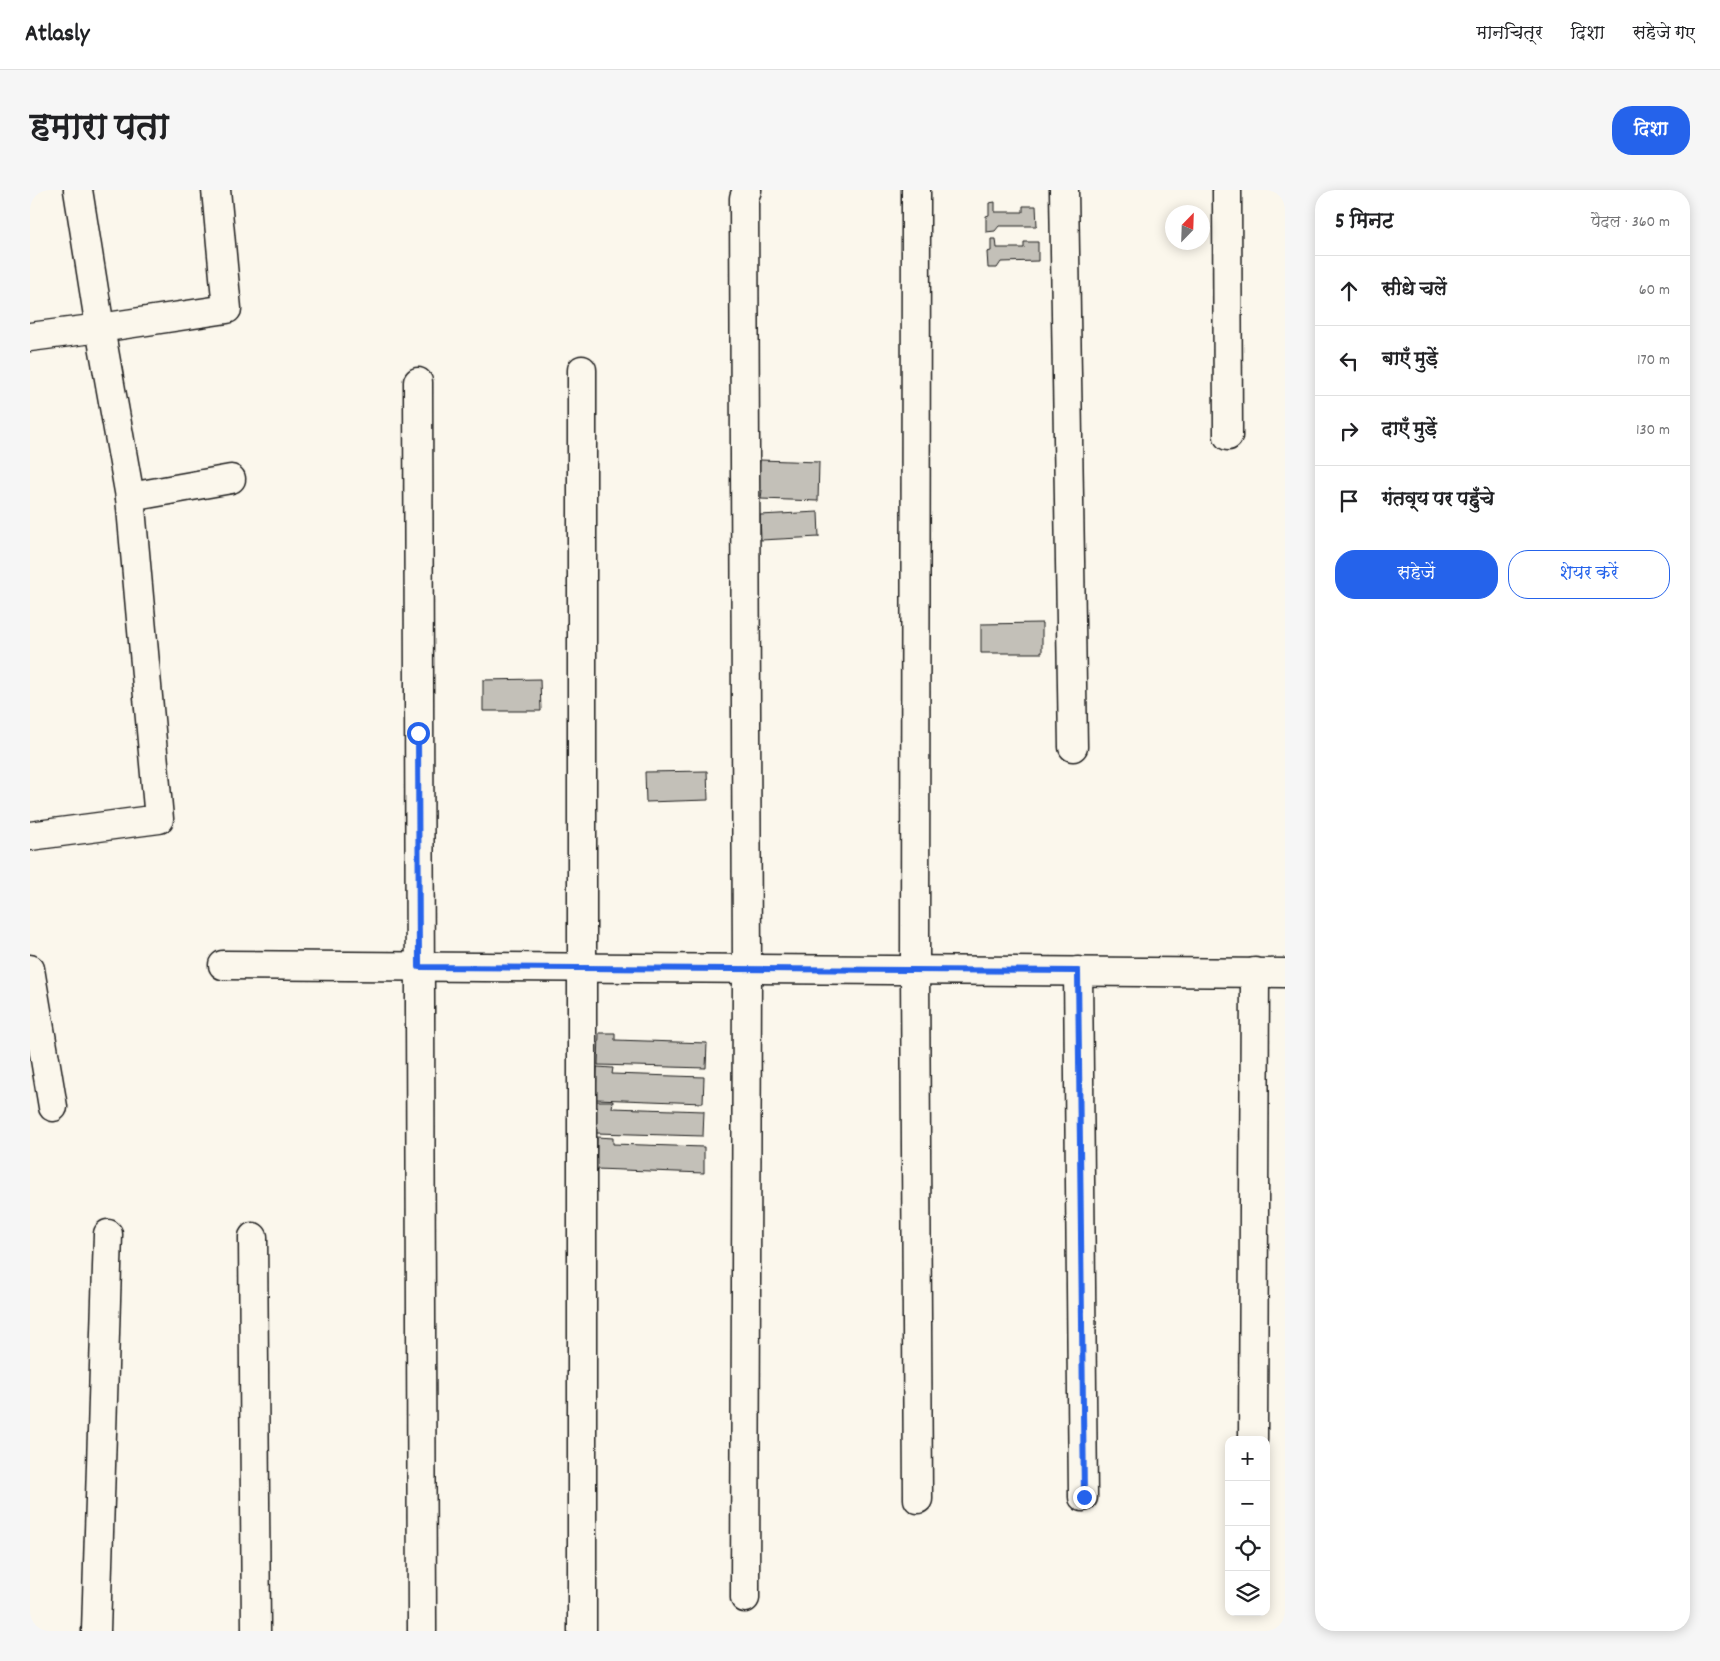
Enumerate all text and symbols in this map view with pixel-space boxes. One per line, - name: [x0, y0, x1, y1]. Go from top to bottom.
- text: Atlasly: [25, 18, 89, 52]
- text: मानचित्र: [1476, 22, 1543, 47]
- text: दिशा: [1571, 22, 1605, 47]
- text: सहेजे गए: [1633, 22, 1695, 47]
- text: हमारा पता: [30, 105, 169, 155]
- button: दिशा: [1612, 106, 1690, 155]
- north arrow: [1165, 205, 1210, 250]
- text: 5 मिनट: [1335, 208, 1394, 238]
- text: पैदल · 360 m: [1591, 211, 1670, 234]
- icon: ahead: [1335, 277, 1363, 305]
- text: सीधे चलें: [1382, 277, 1447, 304]
- text: 60 m: [1639, 279, 1670, 302]
- icon: left: [1335, 347, 1363, 375]
- text: बाएँ मुड़ें: [1382, 347, 1438, 374]
- text: 170 m: [1637, 349, 1670, 372]
- icon: right: [1335, 417, 1363, 445]
- text: दाएँ मुड़ें: [1382, 417, 1437, 444]
- text: 130 m: [1636, 419, 1670, 442]
- icon: arrive: [1335, 487, 1363, 515]
- text: गंतव्य पर पहुँचे: [1382, 487, 1494, 514]
- button: सहेजें: [1335, 550, 1498, 599]
- button: शेयर करें: [1508, 550, 1670, 599]
- route start: [407, 722, 430, 745]
- map controls: [1225, 1436, 1270, 1616]
- button: +: [1225, 1436, 1270, 1481]
- button: −: [1225, 1481, 1270, 1526]
- route end: [1073, 1486, 1096, 1509]
- button: locate: [1225, 1526, 1270, 1571]
- button: layers: [1225, 1571, 1270, 1616]

